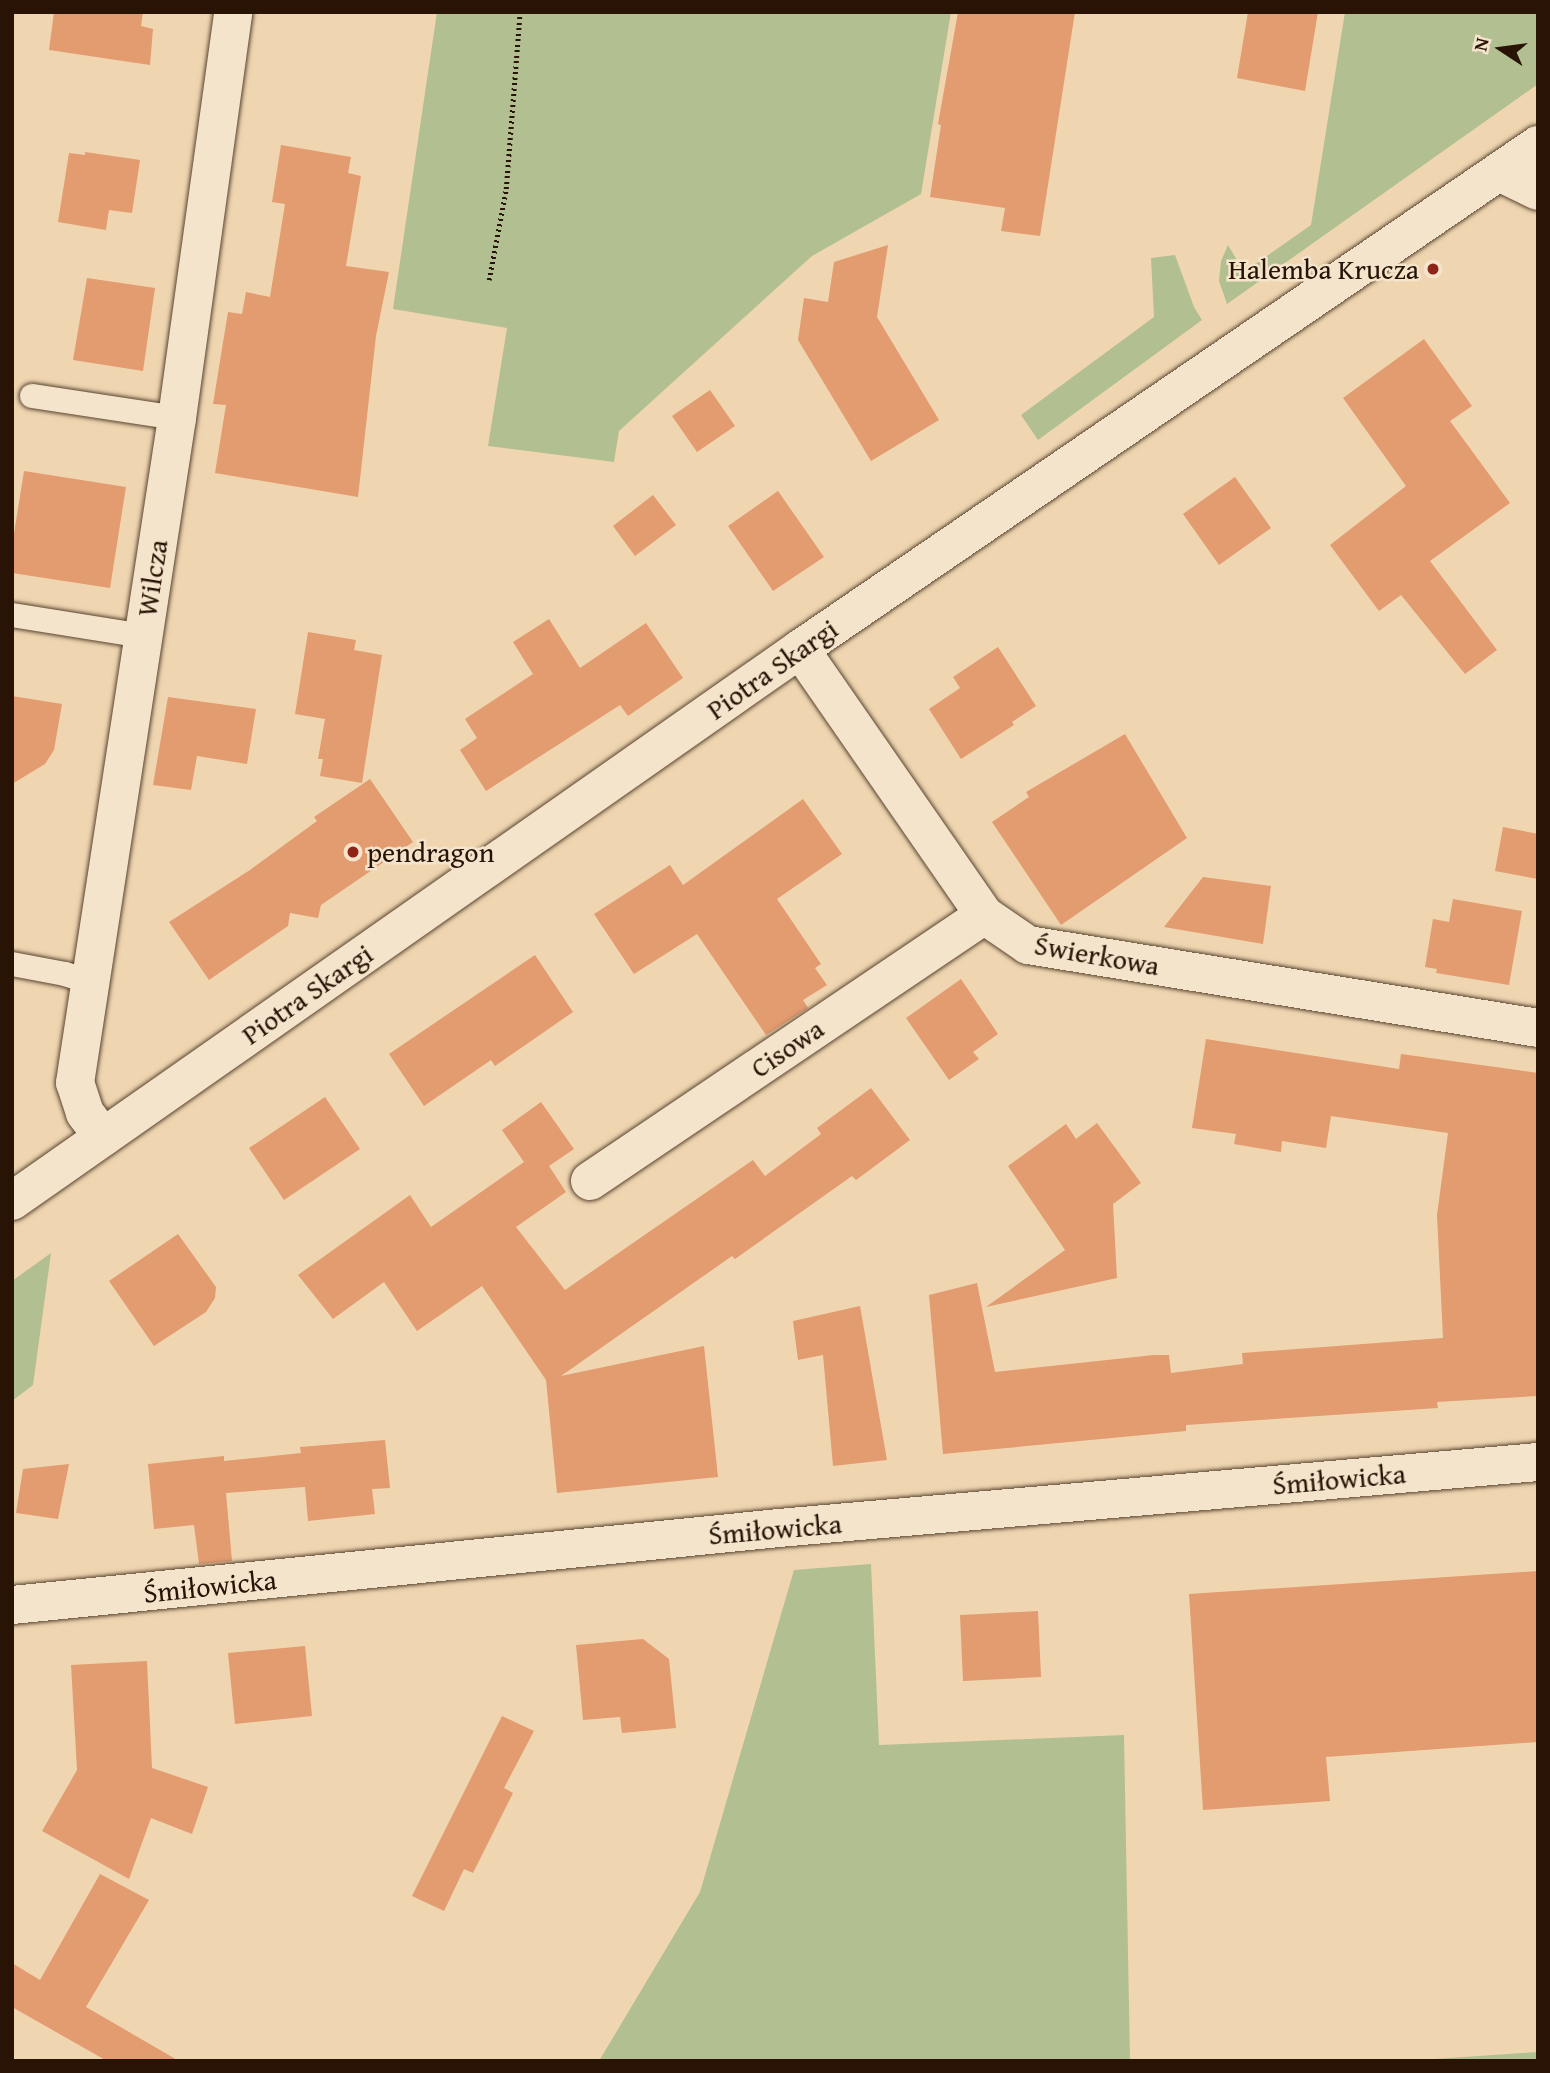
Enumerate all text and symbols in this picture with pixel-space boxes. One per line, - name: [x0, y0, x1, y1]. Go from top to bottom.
- north arrow: [1466, 14, 1536, 84]
- text: N: [1465, 35, 1496, 54]
- place label: Halemba Krucza: [1228, 252, 1419, 286]
- marker: Halemba Krucza: [1425, 261, 1441, 277]
- street label: Wilcza: [129, 537, 175, 619]
- street label: Piotra Skargi: [700, 612, 844, 726]
- place label: pendragon: [367, 835, 494, 869]
- marker: pendragon: [345, 844, 361, 860]
- street label: Świerkowa: [1032, 927, 1162, 983]
- street label: Piotra Skargi: [235, 937, 379, 1051]
- street label: Cisowa: [744, 1011, 830, 1085]
- street label: Śmiłowicka: [1271, 1456, 1407, 1502]
- street label: Śmiłowicka: [707, 1506, 843, 1552]
- street label: Śmiłowicka: [142, 1562, 278, 1610]

